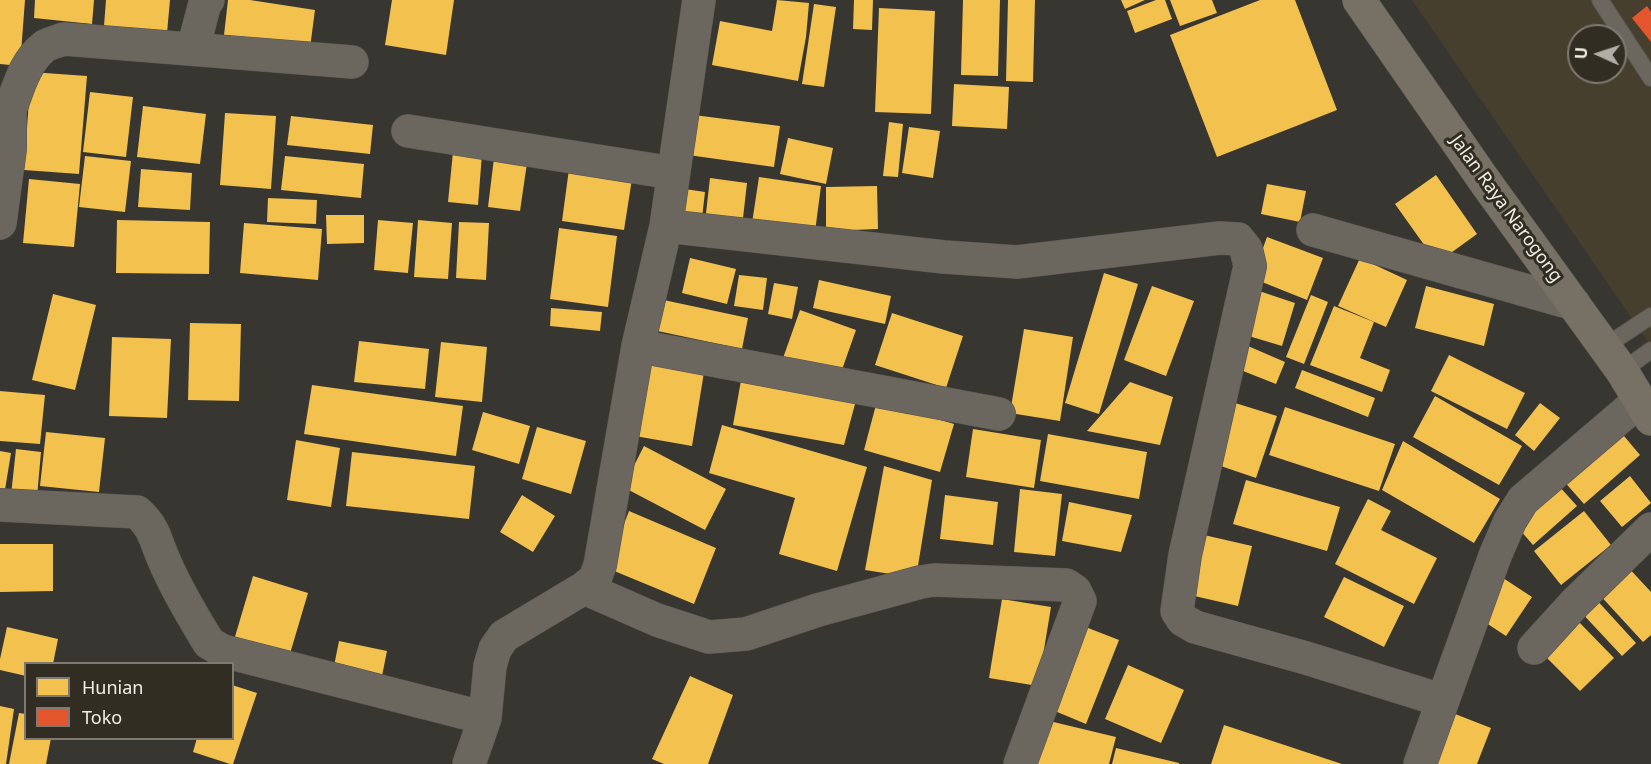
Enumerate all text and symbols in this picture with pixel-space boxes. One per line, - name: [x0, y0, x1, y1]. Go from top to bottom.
- north arrow: [1567, 24, 1627, 84]
- text: U: [1570, 47, 1592, 60]
- street label: Jalan Raya Narogong: [1445, 131, 1567, 287]
- legend: [24, 662, 234, 740]
- text: Hunian: [82, 675, 143, 699]
- text: Toko: [82, 705, 122, 729]

